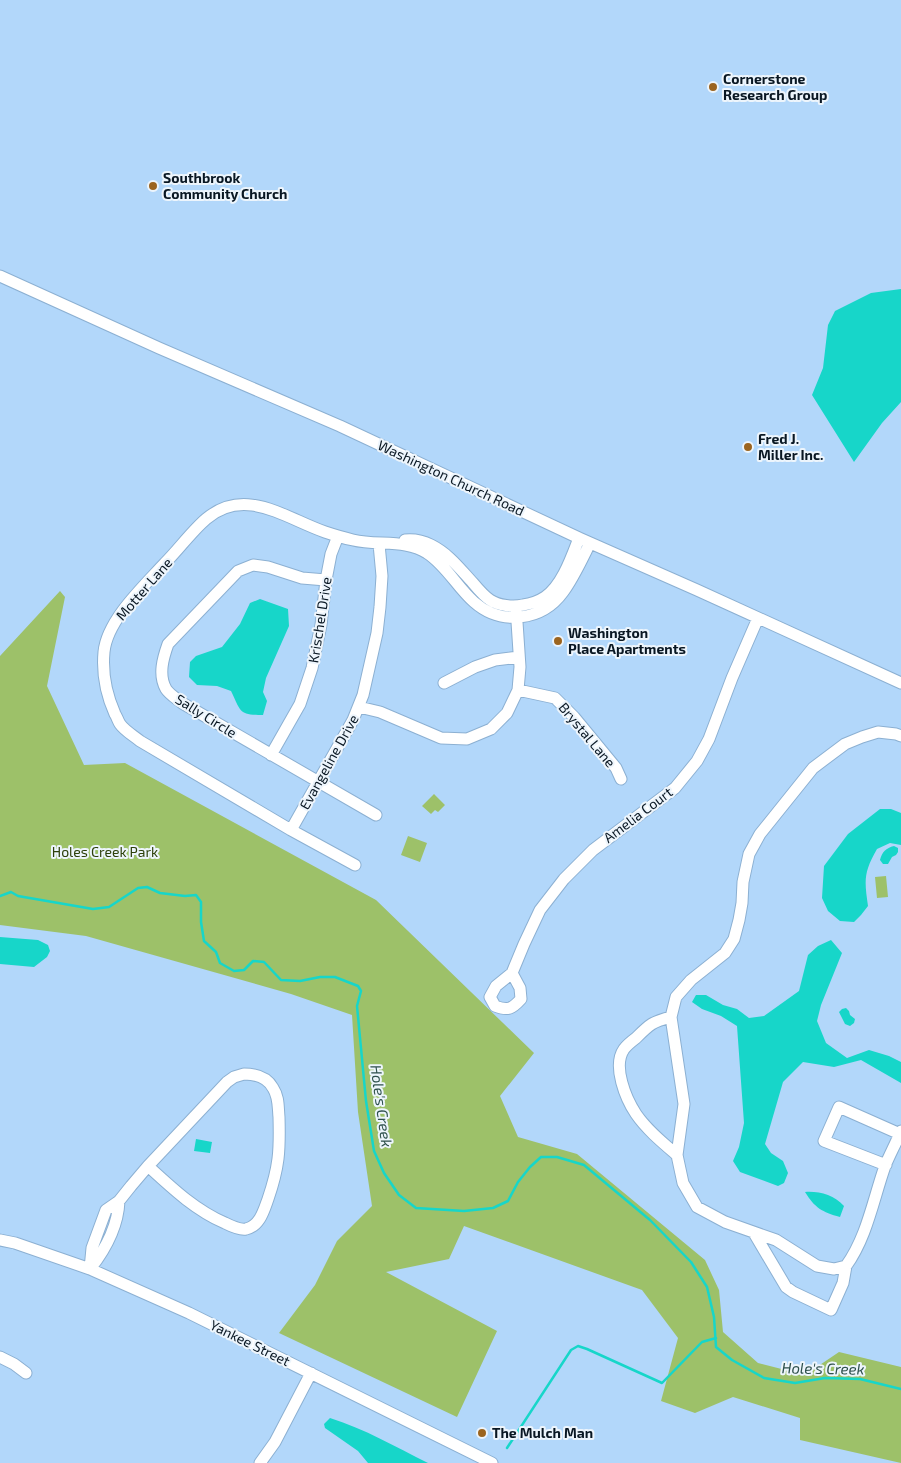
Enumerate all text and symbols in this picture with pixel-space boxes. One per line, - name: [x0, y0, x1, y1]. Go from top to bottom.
- place label: Cornerstone Research Group: [723, 70, 828, 103]
- marker: Cornerstone Research Group: [707, 81, 719, 93]
- place label: Southbrook Community Church: [163, 169, 287, 202]
- marker: Southbrook Community Church: [147, 180, 159, 192]
- place label: Fred J. Miller Inc.: [758, 430, 824, 463]
- street label: Washington Church Road: [375, 436, 527, 519]
- marker: Fred J. Miller Inc.: [742, 441, 754, 453]
- street label: Motter Lane: [112, 554, 175, 623]
- street label: Krischel Drive: [304, 576, 335, 664]
- place label: Washington Place Apartments: [568, 624, 686, 657]
- marker: Washington Place Apartments: [552, 635, 564, 647]
- street label: Sally Circle: [172, 690, 240, 741]
- street label: Brystal Lane: [555, 699, 619, 771]
- street label: Evangeline Drive: [295, 711, 362, 812]
- street label: Amelia Court: [600, 783, 675, 846]
- park label: Holes Creek Park: [52, 843, 158, 860]
- water label: Hole's Creek: [367, 1064, 397, 1148]
- street label: Yankee Street: [207, 1316, 293, 1369]
- water label: Hole's Creek: [781, 1358, 865, 1378]
- place label: The Mulch Man: [492, 1424, 593, 1441]
- marker: The Mulch Man: [476, 1427, 488, 1439]

